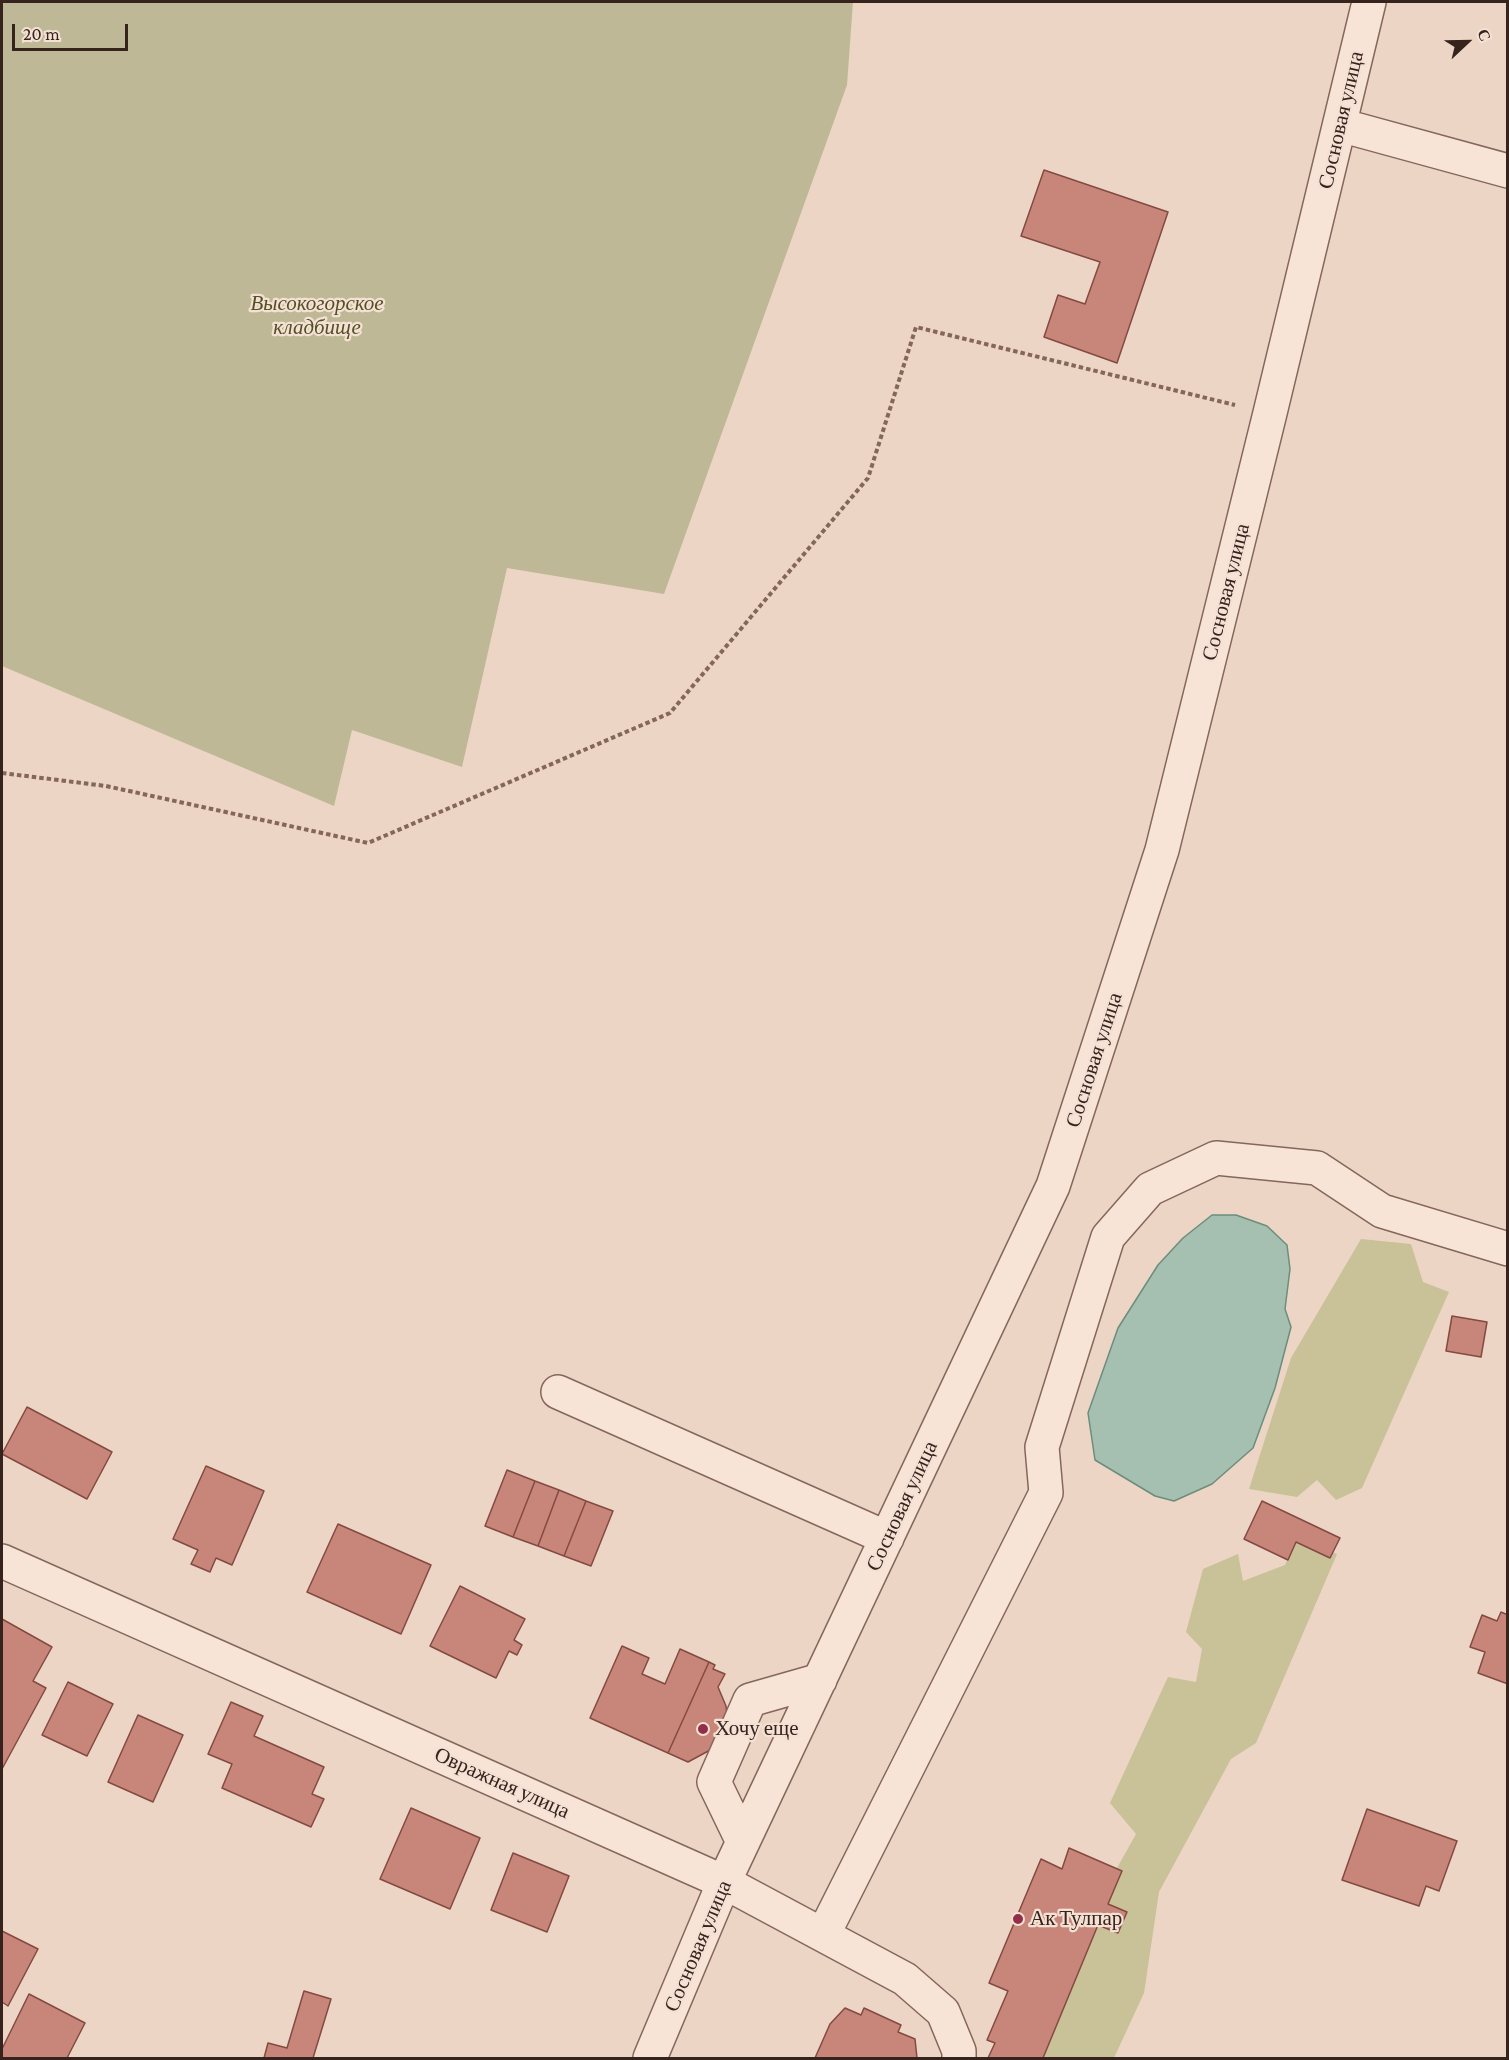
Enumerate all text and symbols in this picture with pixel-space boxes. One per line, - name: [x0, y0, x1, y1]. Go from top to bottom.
- scale bar: [15, 12, 130, 50]
- north arrow: [1437, 12, 1497, 72]
- text: 20 m: [23, 24, 60, 44]
- text: С: [1474, 27, 1494, 44]
- street label: Сосновая улица: [1313, 49, 1369, 191]
- park label: Высокогорское кладбище: [250, 291, 384, 341]
- street label: Сосновая улица: [1197, 521, 1255, 663]
- street label: Сосновая улица: [1060, 989, 1128, 1131]
- street label: Сосновая улица: [861, 1437, 943, 1575]
- place label: Хочу еще: [715, 1716, 799, 1742]
- marker: Хочу еще: [696, 1722, 710, 1736]
- street label: Овражная улица: [430, 1742, 574, 1824]
- street label: Сосновая улица: [659, 1876, 737, 2016]
- place label: Ак Тулпар: [1030, 1906, 1122, 1932]
- marker: Ак Тулпар: [1011, 1912, 1025, 1926]

